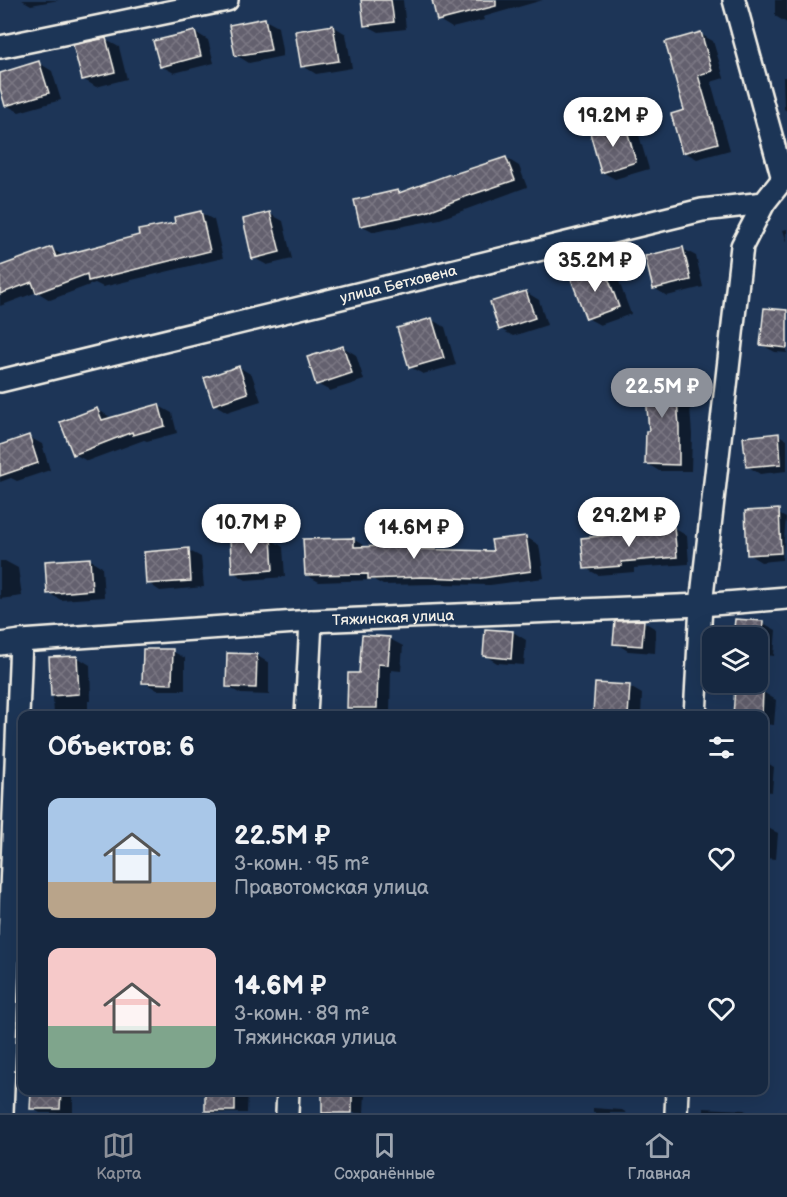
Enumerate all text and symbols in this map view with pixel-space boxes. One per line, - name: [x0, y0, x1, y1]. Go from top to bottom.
- pin: 19.2M ₽: [558, 97, 668, 148]
- text: 19.2M ₽: [578, 104, 648, 128]
- pin: 35.2M ₽: [540, 242, 650, 293]
- text: 35.2M ₽: [558, 249, 632, 273]
- street label: улица Бетховена: [338, 261, 459, 307]
- pin: 22.5M ₽: [607, 368, 717, 419]
- text: 22.5M ₽: [625, 375, 699, 399]
- pin: 29.2M ₽: [574, 497, 684, 548]
- pin: 10.7M ₽: [196, 504, 306, 555]
- text: 29.2M ₽: [592, 504, 666, 528]
- pin: 14.6M ₽: [359, 509, 469, 560]
- text: 10.7M ₽: [216, 511, 286, 535]
- text: 14.6M ₽: [379, 516, 450, 540]
- street label: Тяжинская улица: [332, 606, 455, 630]
- map controls: [702, 627, 768, 693]
- button: layers: [702, 627, 768, 693]
- icon: filters: [705, 731, 738, 764]
- text: Объектов: 6: [48, 732, 195, 763]
- text: 22.5M ₽: [234, 821, 330, 852]
- icon: home: [96, 822, 168, 894]
- icon: heart: [705, 842, 738, 875]
- text: 3-комн. · 95 m²: [234, 852, 369, 876]
- text: Правотомская улица: [234, 876, 429, 900]
- text: 14.6M ₽: [234, 971, 326, 1002]
- icon: home: [96, 972, 168, 1044]
- icon: heart: [705, 992, 738, 1025]
- text: 3-комн. · 89 m²: [234, 1002, 370, 1026]
- text: Тяжинская улица: [234, 1026, 397, 1050]
- tab: Карта: [96, 1129, 141, 1184]
- tab: Сохранённые: [334, 1129, 435, 1184]
- tab: Главная: [628, 1129, 691, 1184]

